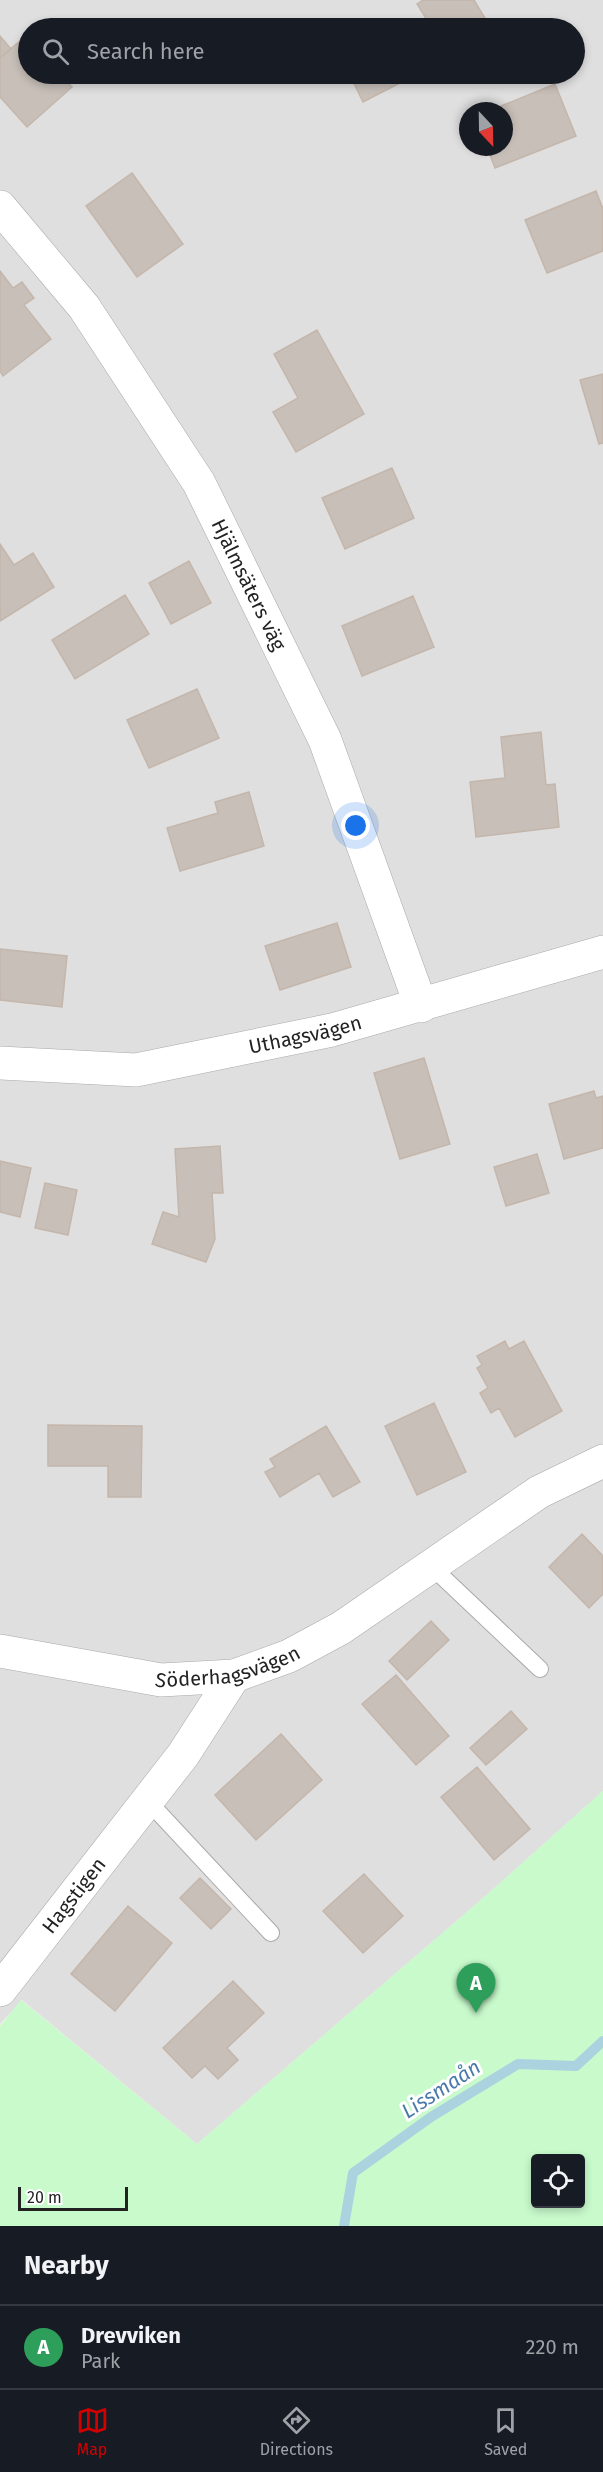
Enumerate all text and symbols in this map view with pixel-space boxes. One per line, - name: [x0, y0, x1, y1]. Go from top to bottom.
- search box: [18, 18, 585, 84]
- icon: search: [39, 35, 72, 68]
- text: Search here: [87, 38, 205, 65]
- north arrow: [459, 102, 513, 156]
- street label: Hjälmsäters väg: [206, 515, 291, 655]
- your location: [341, 811, 370, 840]
- street label: Uthagsvägen: [247, 1010, 364, 1059]
- street label: Söderhagsvägen: [153, 1640, 304, 1693]
- street label: Hagstigen: [37, 1853, 111, 1938]
- pin: A: [456, 1964, 496, 2013]
- water label: Lissmaån: [397, 2054, 485, 2124]
- map controls: [531, 2154, 585, 2208]
- button: locate: [531, 2154, 585, 2208]
- scale bar: [18, 2184, 128, 2212]
- text: 20 m: [27, 2188, 62, 2207]
- text: Nearby: [24, 2250, 109, 2281]
- text: Drevviken: [81, 2322, 181, 2349]
- text: A: [38, 2335, 49, 2359]
- text: 220 m: [526, 2335, 579, 2359]
- text: Park: [81, 2349, 120, 2373]
- tab: Map: [76, 2404, 109, 2459]
- tab: Directions: [260, 2404, 333, 2459]
- tab: Saved: [484, 2404, 527, 2459]

